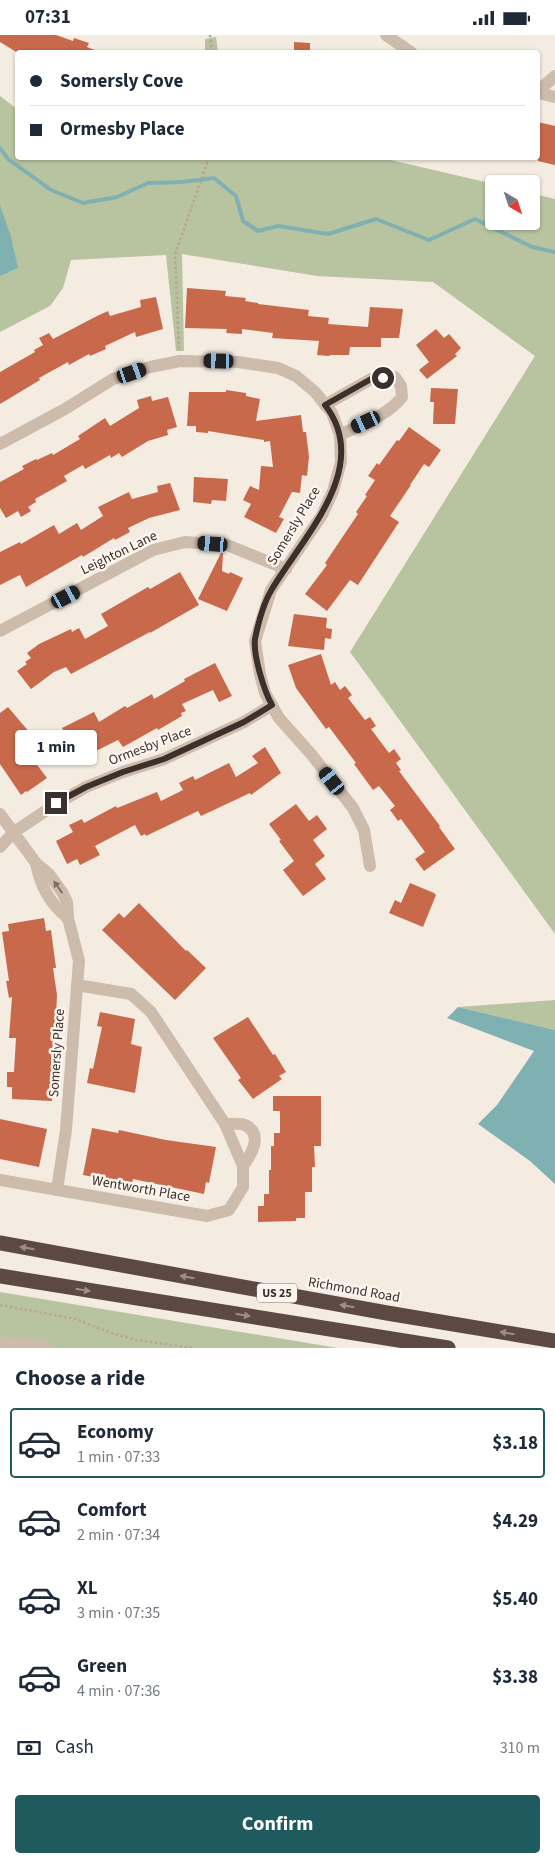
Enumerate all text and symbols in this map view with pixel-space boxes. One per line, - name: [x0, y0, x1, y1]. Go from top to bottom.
- text: 07:31: [25, 4, 71, 31]
- text: Somersly Cove: [60, 68, 183, 95]
- text: Ormesby Place: [60, 116, 185, 143]
- north arrow: [485, 175, 540, 230]
- map controls: [485, 175, 540, 230]
- car: [203, 353, 234, 369]
- car: [115, 361, 148, 385]
- route start: [372, 367, 394, 389]
- car: [349, 409, 382, 435]
- street label: Somersly Place: [263, 483, 325, 569]
- street label: Leighton Lane: [77, 526, 161, 580]
- car: [197, 535, 228, 553]
- car: [49, 583, 82, 611]
- street label: Ormesby Place: [106, 721, 194, 771]
- callout: 1 min: [15, 731, 97, 765]
- text: 1 min: [37, 736, 75, 758]
- car: [316, 765, 347, 797]
- route end: [45, 792, 67, 814]
- one-way arrow: [53, 881, 63, 894]
- street label: Somersly Place: [44, 1008, 70, 1098]
- street label: Wentworth Place: [90, 1171, 192, 1207]
- one-way arrow: [19, 1243, 35, 1251]
- one-way arrow: [178, 1272, 194, 1280]
- street label: Richmond Road: [307, 1272, 401, 1308]
- road number: US 25: [257, 1283, 297, 1303]
- one-way arrow: [75, 1286, 91, 1294]
- one-way arrow: [338, 1301, 354, 1309]
- one-way arrow: [236, 1311, 252, 1319]
- one-way arrow: [499, 1329, 515, 1337]
- text: Choose a ride: [15, 1362, 145, 1394]
- text: Economy: [77, 1419, 154, 1446]
- icon: car: [17, 1421, 62, 1466]
- text: $3.18: [492, 1430, 538, 1457]
- text: 1 min · 07:33: [77, 1446, 160, 1468]
- text: Comfort: [77, 1497, 147, 1524]
- icon: car: [17, 1499, 62, 1544]
- text: $4.29: [492, 1508, 538, 1535]
- text: 2 min · 07:34: [77, 1524, 160, 1546]
- text: XL: [77, 1575, 98, 1602]
- icon: car: [17, 1577, 62, 1622]
- text: $5.40: [492, 1586, 538, 1613]
- text: 3 min · 07:35: [77, 1602, 160, 1624]
- text: Green: [77, 1653, 127, 1680]
- icon: car: [17, 1655, 62, 1700]
- text: $3.38: [492, 1664, 538, 1691]
- text: 4 min · 07:36: [77, 1680, 160, 1702]
- icon: cash: [15, 1734, 43, 1762]
- text: Cash: [55, 1734, 94, 1761]
- text: 310 m: [500, 1737, 540, 1759]
- button: Confirm: [15, 1795, 540, 1853]

